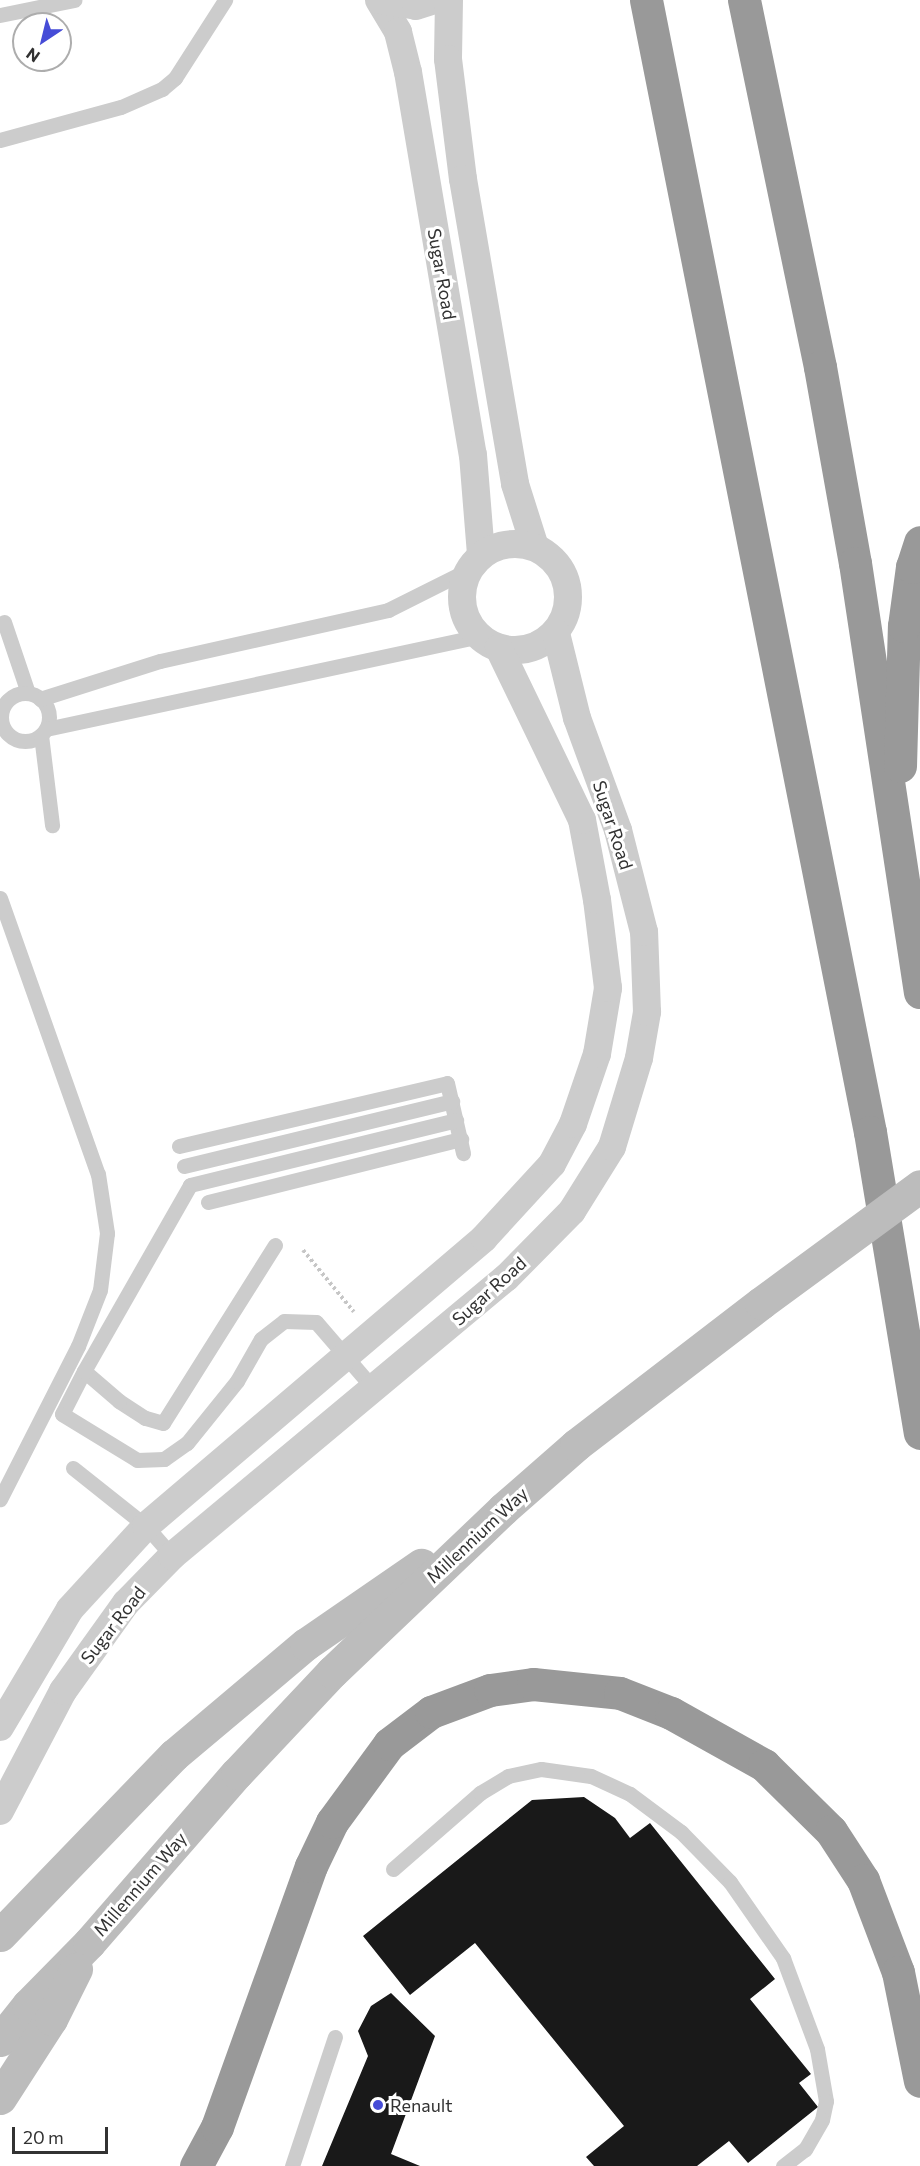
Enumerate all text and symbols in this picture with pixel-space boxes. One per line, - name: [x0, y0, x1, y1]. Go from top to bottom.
- north arrow: [12, 12, 72, 72]
- text: N: [22, 44, 43, 67]
- street label: Sugar Road: [423, 227, 461, 321]
- street label: Sugar Road: [588, 778, 638, 872]
- street label: Sugar Road: [447, 1252, 531, 1330]
- street label: Millennium Way: [422, 1482, 532, 1588]
- street label: Sugar Road: [76, 1582, 150, 1668]
- street label: Millennium Way: [89, 1828, 191, 1940]
- place label: Renault: [390, 2094, 453, 2116]
- marker: Renault: [371, 2098, 385, 2112]
- scale bar: [15, 2115, 111, 2153]
- text: 20 m: [23, 2126, 64, 2148]

